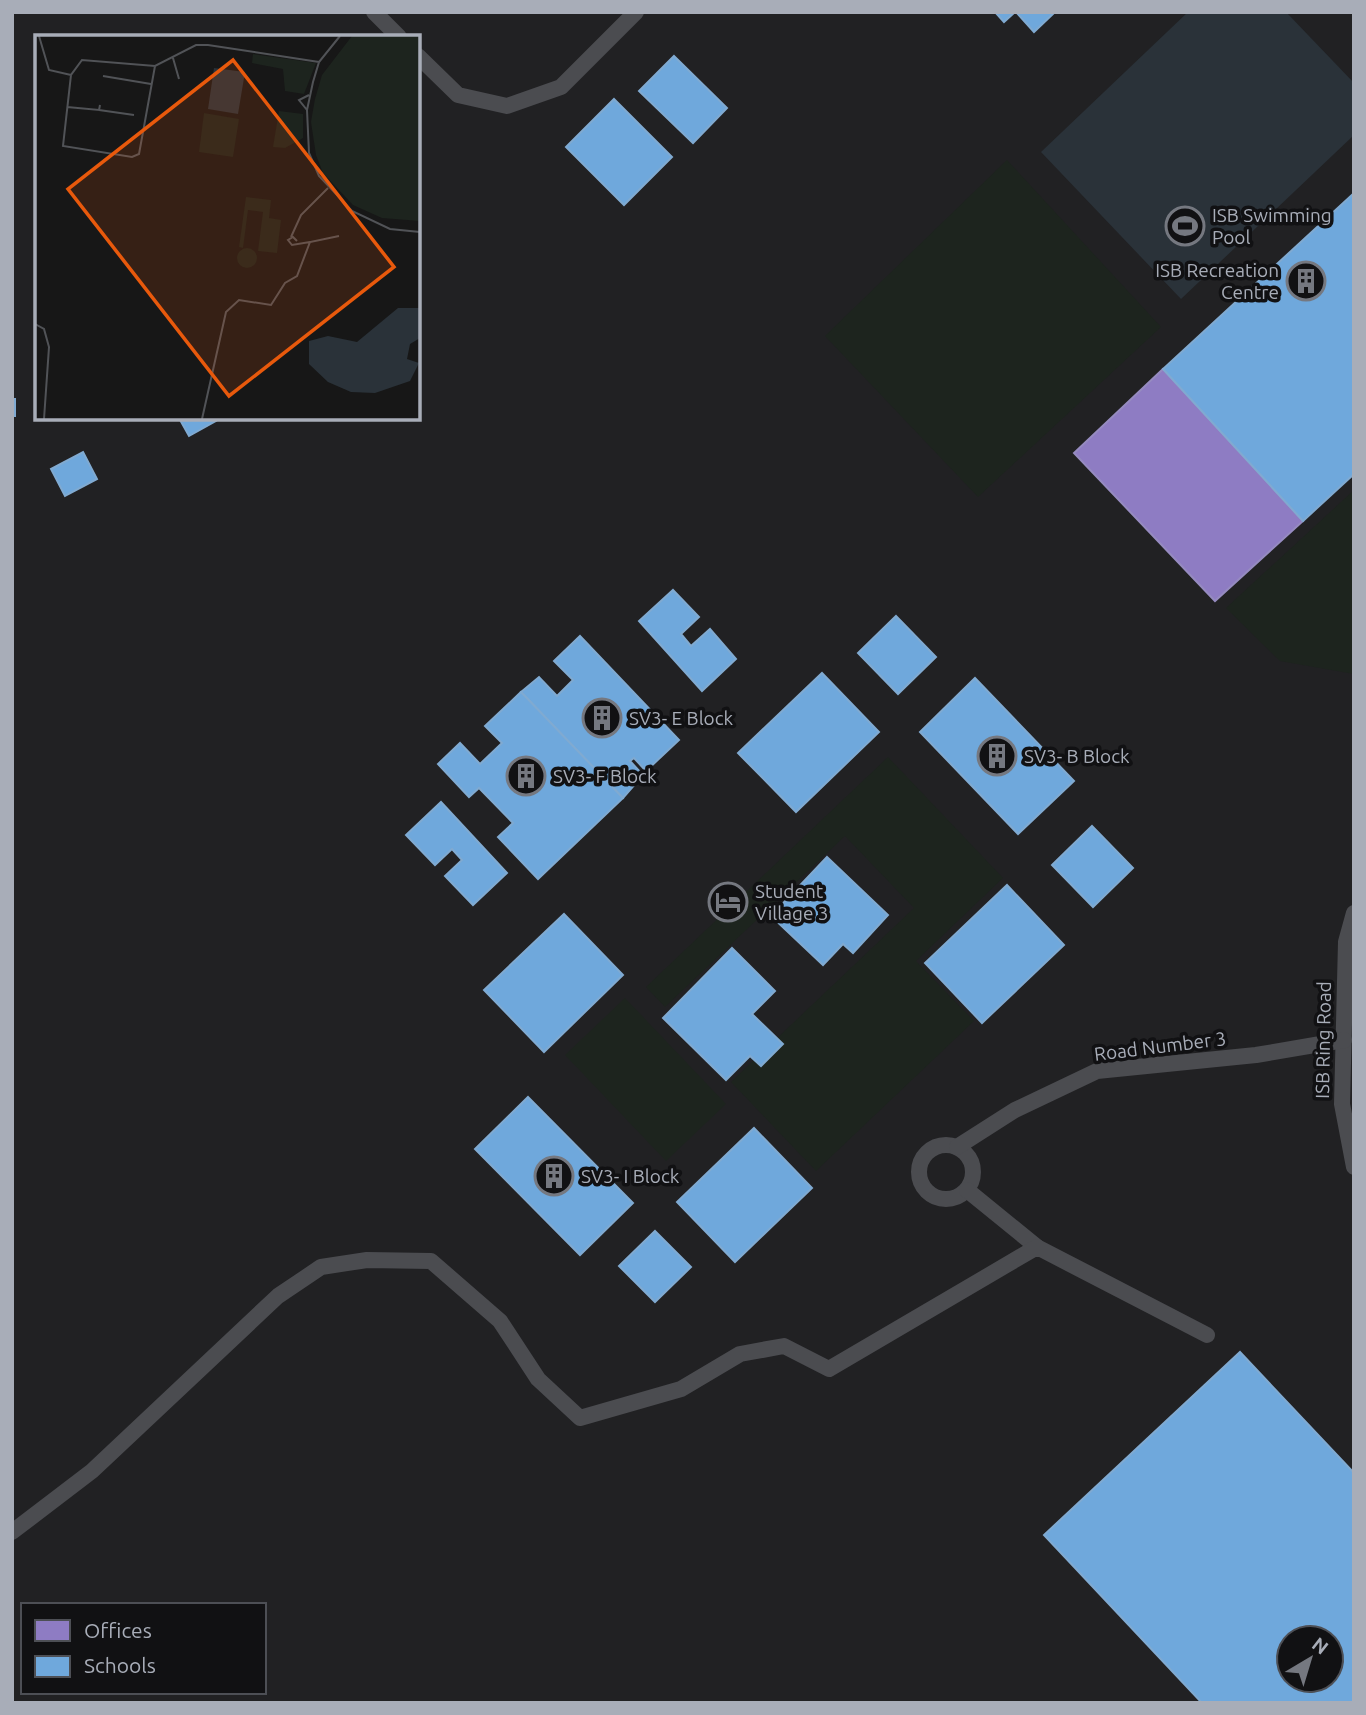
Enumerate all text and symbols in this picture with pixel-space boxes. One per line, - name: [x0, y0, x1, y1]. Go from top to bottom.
- inset map: [35, 35, 420, 420]
- place label: ISB Swimming Pool: [1212, 204, 1332, 248]
- sports icon: ISB Swimming Pool: [1164, 205, 1206, 247]
- place label: ISB Recreation Centre: [1155, 259, 1279, 303]
- building icon: ISB Recreation Centre: [1285, 260, 1327, 302]
- building icon: SV3- E Block: [581, 697, 623, 739]
- place label: SV3- E Block: [629, 707, 734, 729]
- building icon: SV3- B Block: [976, 735, 1018, 777]
- place label: SV3- B Block: [1024, 745, 1130, 767]
- building icon: SV3- F Block: [505, 755, 547, 797]
- place label: SV3- F Block: [553, 765, 657, 787]
- place label: Student Village 3: [755, 880, 829, 924]
- hotel icon: Student Village 3: [707, 881, 749, 923]
- street label: ISB Ring Road: [1311, 981, 1335, 1099]
- street label: Road Number 3: [1093, 1027, 1227, 1065]
- building icon: SV3- I Block: [533, 1155, 575, 1197]
- place label: SV3- I Block: [581, 1165, 680, 1187]
- legend: [21, 1603, 266, 1694]
- text: Offices: [84, 1618, 152, 1642]
- north arrow: [1275, 1624, 1345, 1694]
- text: N: [1308, 1633, 1333, 1659]
- text: Schools: [84, 1653, 156, 1677]

